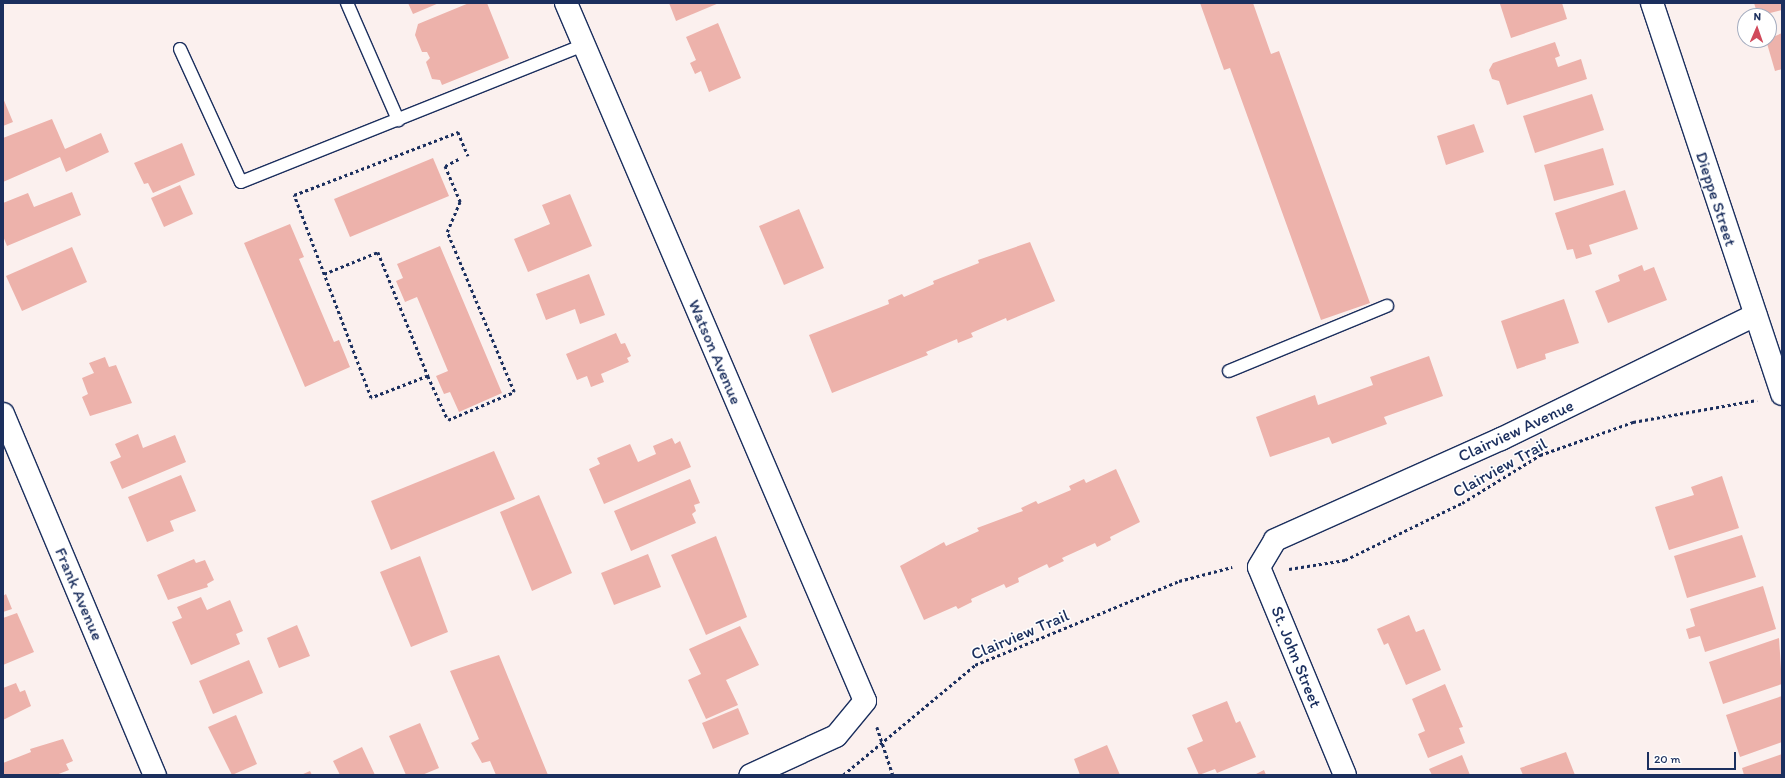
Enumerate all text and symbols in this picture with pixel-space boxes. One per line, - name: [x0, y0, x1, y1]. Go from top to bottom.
- north arrow: [1737, 8, 1777, 48]
- text: N: [1753, 10, 1761, 23]
- street label: Dieppe Street: [1691, 149, 1741, 249]
- street label: Watson Avenue: [684, 297, 746, 407]
- street label: Clairview Avenue: [1455, 396, 1577, 466]
- street label: Clairview Trail: [1450, 434, 1550, 502]
- street label: Frank Avenue: [50, 544, 108, 644]
- street label: St. John Street: [1266, 603, 1326, 711]
- street label: Clairview Trail: [968, 605, 1072, 665]
- scale bar: [1649, 744, 1738, 770]
- text: 20 m: [1654, 752, 1681, 766]

